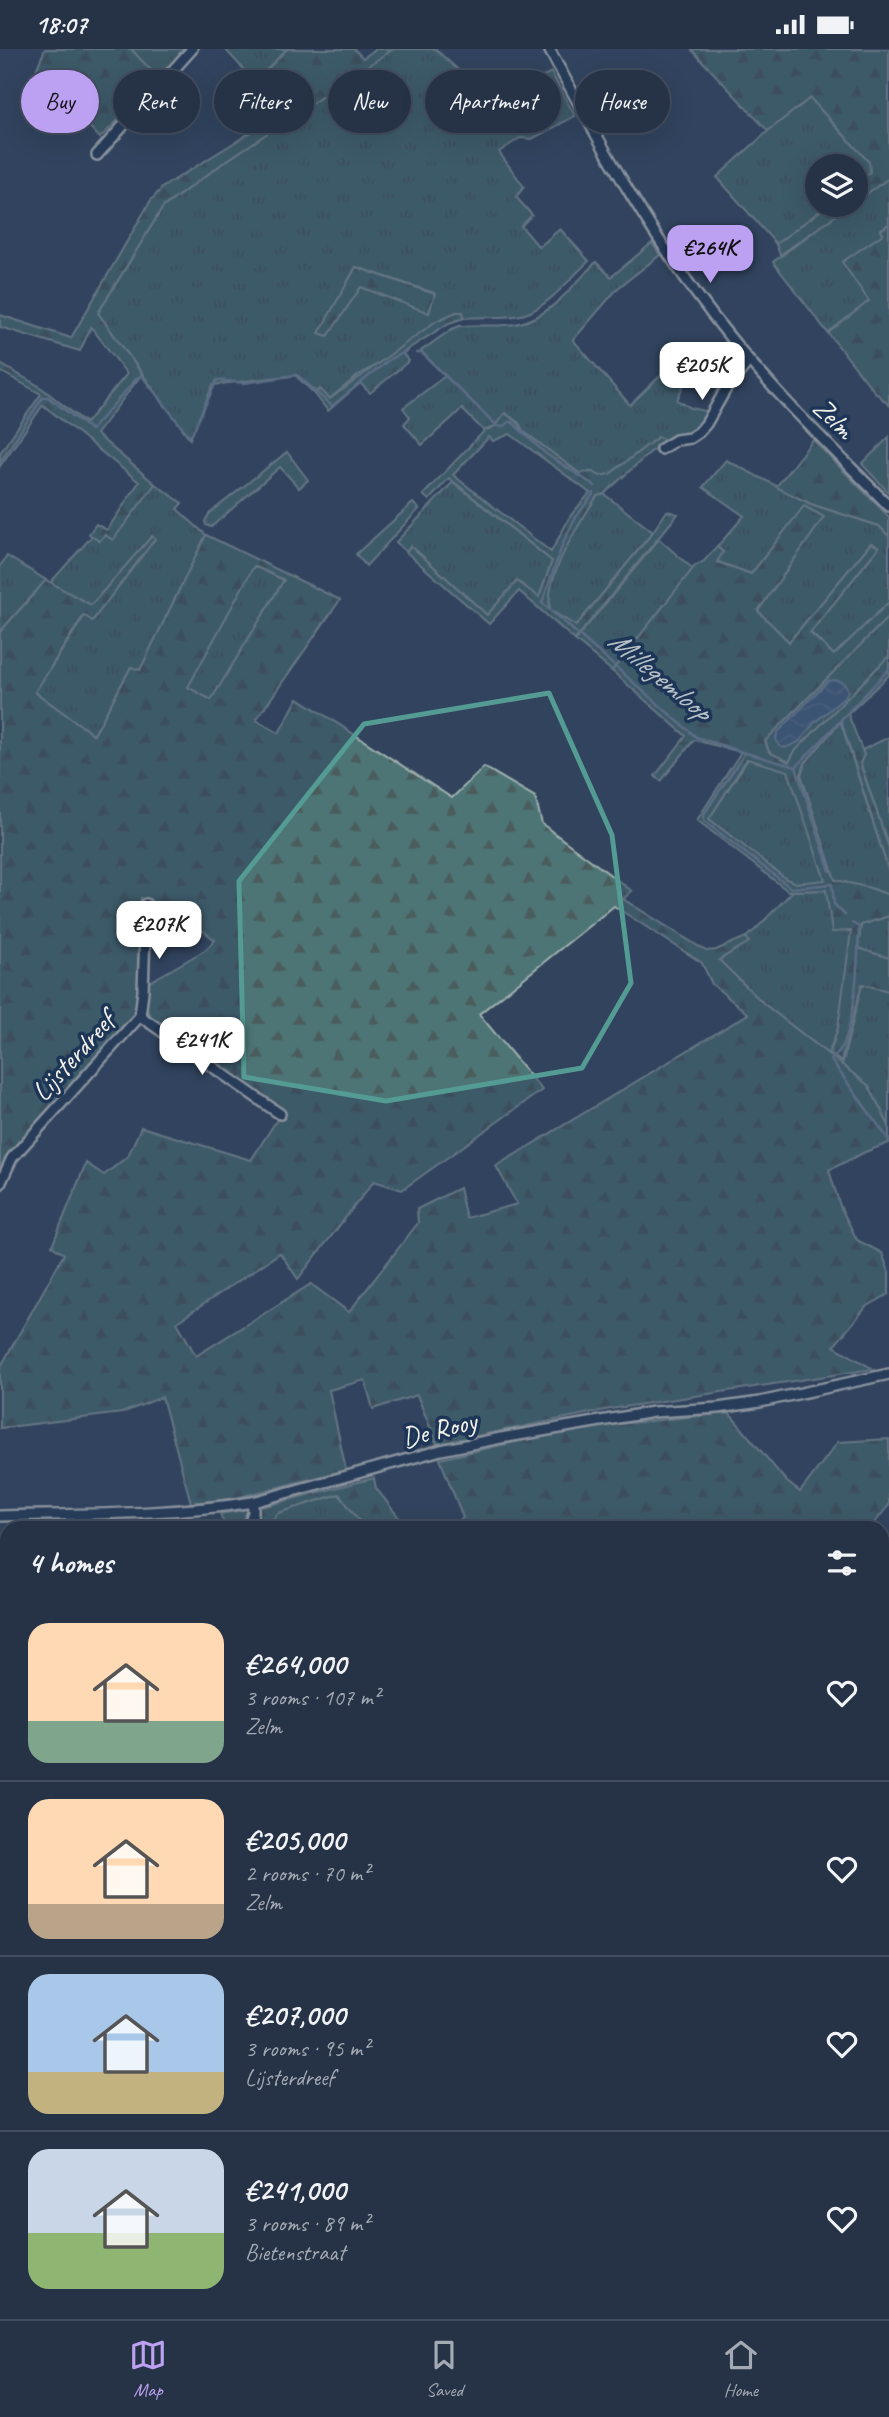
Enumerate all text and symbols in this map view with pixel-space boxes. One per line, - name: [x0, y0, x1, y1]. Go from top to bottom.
- text: 18:07: [35, 8, 87, 41]
- chip: Buy: [21, 70, 99, 133]
- chip: Rent: [113, 70, 200, 133]
- chip: Filters: [214, 70, 314, 133]
- chip: New: [328, 70, 411, 133]
- chip: Apartment: [425, 70, 561, 133]
- chip: House: [575, 70, 670, 133]
- map controls: [805, 154, 868, 217]
- button: layers: [805, 154, 868, 217]
- pin: €264K: [661, 225, 759, 285]
- text: €264K: [683, 233, 737, 262]
- pin: €205K: [653, 343, 751, 402]
- text: €205K: [676, 350, 728, 379]
- street label: Zelm: [806, 390, 864, 448]
- water label: Millegemloop: [601, 621, 722, 731]
- pin: €207K: [110, 901, 208, 961]
- text: €207K: [133, 909, 186, 938]
- street label: Lijsterdreef: [24, 1000, 126, 1108]
- pin: €241K: [153, 1017, 251, 1077]
- text: €241K: [175, 1025, 229, 1054]
- street label: De Rooy: [398, 1402, 482, 1455]
- text: 4 homes: [28, 1544, 113, 1582]
- icon: filters: [823, 1544, 861, 1582]
- text: €264,000: [245, 1645, 346, 1683]
- icon: home: [84, 1651, 168, 1735]
- icon: heart: [823, 1674, 861, 1712]
- text: 3 rooms · 107 m²: [245, 1683, 380, 1712]
- text: Zelm: [245, 1712, 282, 1741]
- text: €205,000: [245, 1821, 345, 1859]
- icon: home: [84, 1827, 168, 1911]
- icon: heart: [823, 1850, 861, 1888]
- text: 2 rooms · 70 m²: [245, 1859, 369, 1888]
- text: Zelm: [245, 1888, 282, 1917]
- text: €207,000: [245, 1996, 345, 2034]
- icon: home: [84, 2002, 168, 2086]
- icon: heart: [823, 2025, 861, 2063]
- text: 3 rooms · 95 m²: [245, 2034, 369, 2063]
- text: Lijsterdreef: [245, 2063, 334, 2092]
- text: €241,000: [245, 2171, 345, 2209]
- icon: home: [84, 2177, 168, 2261]
- icon: heart: [823, 2200, 861, 2238]
- text: 3 rooms · 89 m²: [245, 2209, 369, 2238]
- text: Bietenstraat: [245, 2238, 345, 2267]
- tab: Map: [129, 2336, 167, 2402]
- tab: Saved: [425, 2336, 463, 2402]
- tab: Home: [722, 2336, 760, 2402]

